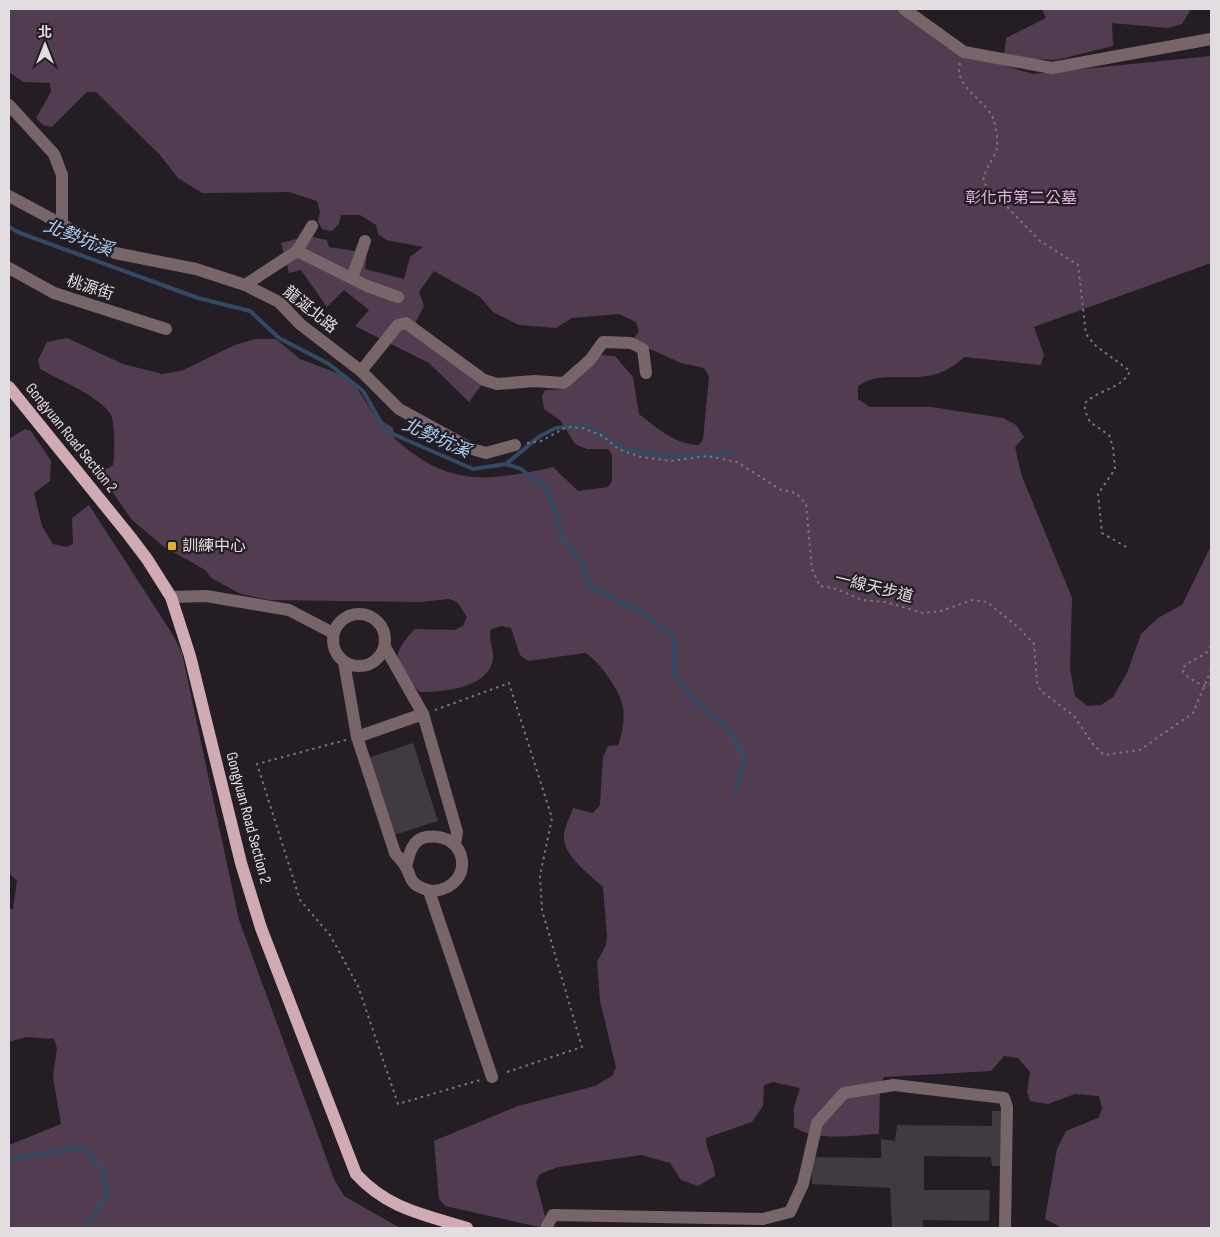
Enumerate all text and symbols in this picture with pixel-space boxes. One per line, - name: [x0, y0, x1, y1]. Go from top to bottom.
- north arrow: [20, 20, 70, 70]
- text: 北: [38, 24, 52, 41]
- park label: 彰化市第二公墓: [965, 189, 1077, 208]
- water label: 北勢坑溪: [41, 215, 118, 262]
- street label: 桃源街: [64, 272, 116, 304]
- street label: 龍涎北路: [279, 282, 341, 338]
- street label: Gongyuan Road Section 2: [21, 379, 121, 497]
- water label: 北勢坑溪: [399, 414, 476, 463]
- place label: 訓練中心: [182, 537, 246, 556]
- marker: 訓練中心: [166, 540, 178, 552]
- street label: 一線天步道: [833, 569, 915, 607]
- street label: Gongyuan Road Section 2: [221, 750, 275, 886]

